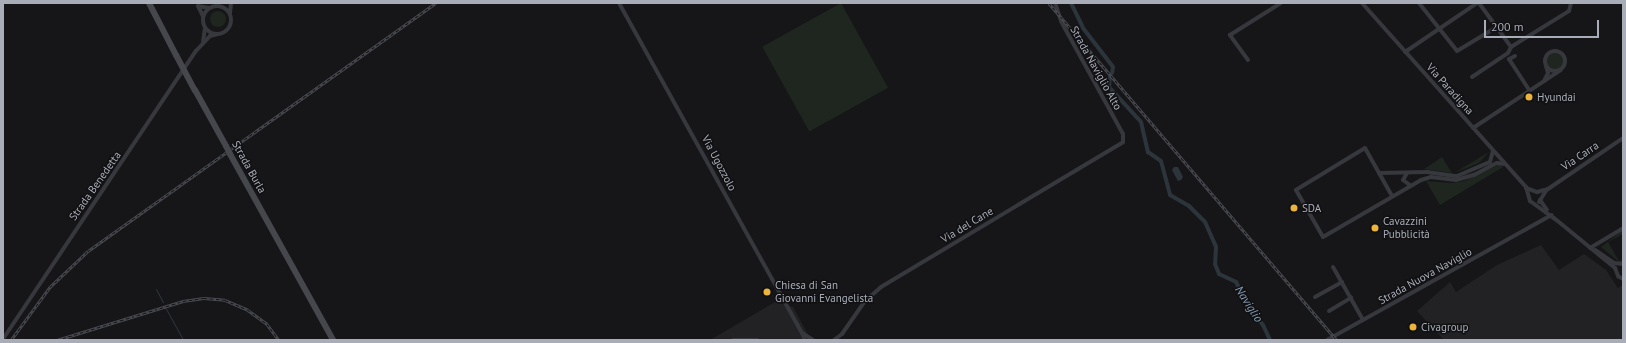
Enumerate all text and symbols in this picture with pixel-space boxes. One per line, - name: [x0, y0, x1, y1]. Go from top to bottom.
- scale bar: [1486, 12, 1601, 38]
- text: 200 m: [1491, 19, 1524, 34]
- street label: Strada Naviglio Alto: [1067, 24, 1125, 112]
- street label: Via Paradigna: [1424, 61, 1476, 117]
- place label: Hyundai: [1537, 90, 1576, 104]
- marker: Hyundai: [1524, 92, 1534, 102]
- street label: Via Ugozzolo: [699, 133, 739, 193]
- street label: Strada Burla: [229, 139, 269, 195]
- street label: Via Carra: [1559, 139, 1601, 173]
- street label: Strada Benedetta: [66, 149, 124, 223]
- place label: SDA: [1302, 201, 1321, 215]
- marker: SDA: [1289, 203, 1299, 213]
- street label: Via del Cane: [939, 204, 995, 246]
- place label: Cavazzini Pubblicità: [1383, 215, 1430, 241]
- marker: Cavazzini Pubblicità: [1370, 223, 1380, 233]
- street label: Strada Nuova Naviglio: [1376, 245, 1474, 307]
- place label: Chiesa di San Giovanni Evangelista: [775, 279, 873, 305]
- water label: Naviglio: [1232, 283, 1266, 325]
- marker: Chiesa di San Giovanni Evangelista: [762, 287, 772, 297]
- place label: Civagroup: [1421, 320, 1468, 334]
- marker: Civagroup: [1408, 322, 1418, 332]

